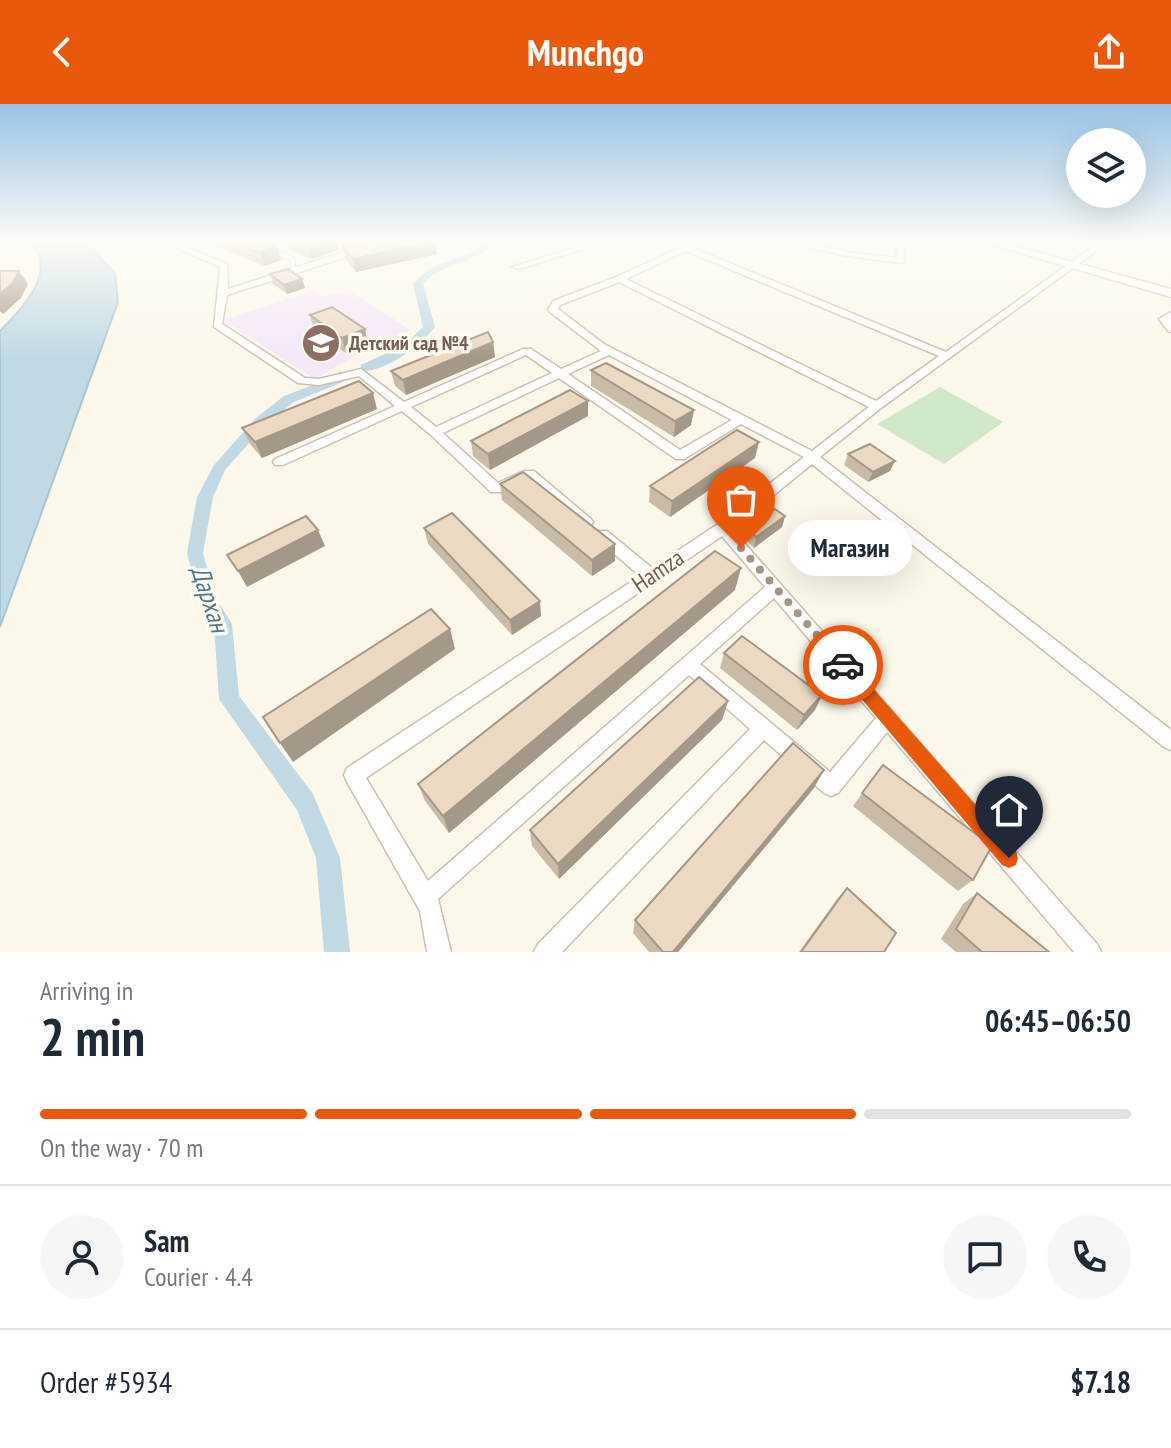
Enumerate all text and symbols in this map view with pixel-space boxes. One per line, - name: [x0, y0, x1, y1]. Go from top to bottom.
- text: Munchgo: [527, 29, 644, 76]
- icon: back: [40, 30, 84, 74]
- icon: share: [1087, 30, 1131, 74]
- map controls: [1066, 128, 1146, 208]
- button: layers: [1066, 128, 1146, 208]
- school or university icon: Детский сад №4: [300, 322, 342, 364]
- place label: Детский сад №4: [349, 330, 469, 356]
- pin: [707, 466, 775, 548]
- icon: bag: [719, 478, 763, 522]
- callout: Магазин: [789, 520, 913, 576]
- text: Магазин: [810, 531, 890, 564]
- street label: Hamza: [626, 542, 690, 599]
- water label: Дархан: [184, 561, 237, 639]
- courier: [803, 625, 883, 705]
- icon: car: [821, 643, 865, 687]
- pin: [975, 776, 1043, 858]
- icon: home: [987, 788, 1031, 832]
- text: Arriving in: [40, 974, 133, 1007]
- text: 06:45–06:50: [985, 1001, 1131, 1040]
- text: 2 min: [40, 1003, 145, 1070]
- text: On the way · 70 m: [40, 1131, 203, 1164]
- button: person: [40, 1215, 124, 1299]
- button: chat: [943, 1215, 1027, 1299]
- button: phone: [1047, 1215, 1131, 1299]
- text: Sam: [144, 1221, 189, 1260]
- text: Courier · 4.4: [144, 1260, 253, 1293]
- text: Order #5934: [40, 1362, 172, 1401]
- text: $7.18: [1070, 1362, 1131, 1401]

